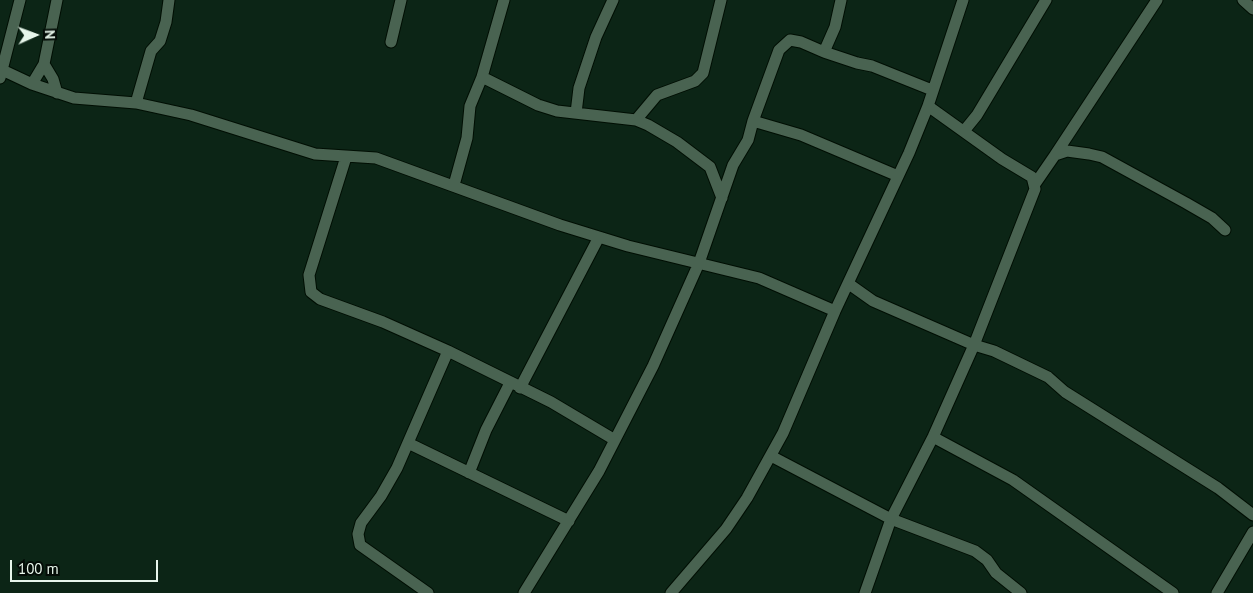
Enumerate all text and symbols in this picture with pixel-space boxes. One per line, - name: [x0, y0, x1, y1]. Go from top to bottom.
- north arrow: [10, 10, 60, 60]
- text: N: [41, 30, 59, 39]
- scale bar: [12, 550, 160, 582]
- text: 100 m: [18, 559, 59, 578]

